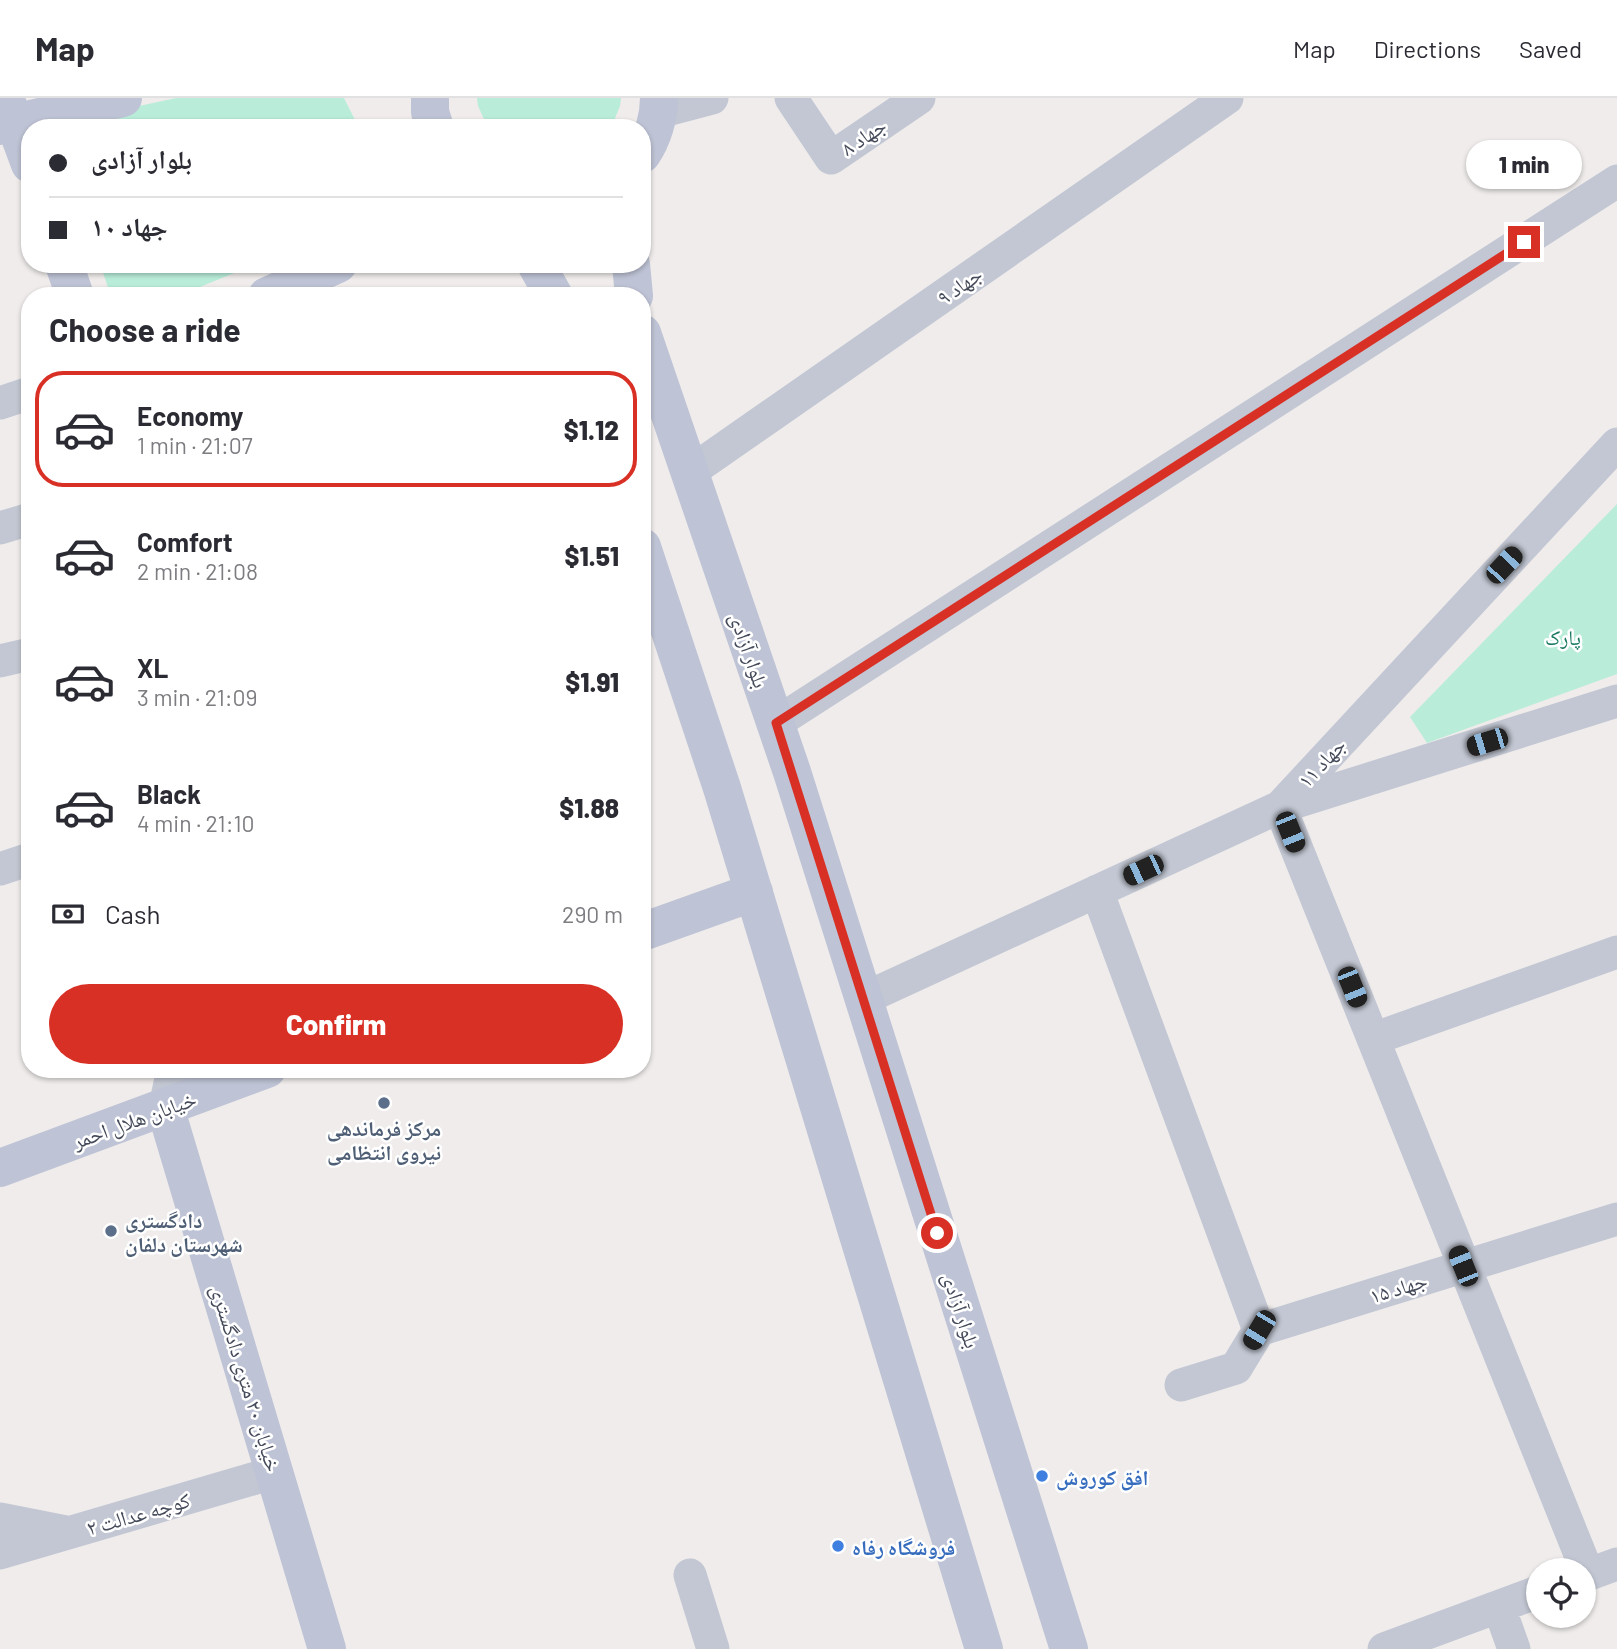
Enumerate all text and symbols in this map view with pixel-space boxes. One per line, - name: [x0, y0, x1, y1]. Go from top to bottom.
- text: Map: [35, 28, 95, 68]
- text: Map: [1293, 34, 1336, 63]
- text: Directions: [1374, 34, 1481, 63]
- text: Saved: [1519, 34, 1582, 63]
- street label: جهاد ۸: [836, 112, 891, 161]
- callout: 1 min: [1466, 141, 1582, 190]
- text: بلوار آزادی: [91, 143, 192, 174]
- text: 1 min: [1499, 150, 1549, 178]
- text: جهاد ۱۰: [91, 210, 168, 241]
- route end: [1508, 226, 1540, 258]
- street label: جهاد ۹: [932, 261, 987, 310]
- text: Choose a ride: [49, 310, 241, 348]
- icon: car: [53, 398, 116, 461]
- text: Economy: [137, 400, 243, 431]
- text: $1.12: [564, 414, 619, 445]
- text: 1 min · 21:07: [137, 431, 253, 459]
- icon: car: [53, 524, 116, 587]
- text: Comfort: [137, 526, 233, 557]
- text: $1.51: [565, 540, 619, 571]
- car: [1482, 542, 1527, 588]
- text: 2 min · 21:08: [137, 557, 258, 585]
- street label: بلوار آزادی: [725, 609, 774, 691]
- park label: پارک: [1545, 624, 1581, 650]
- icon: car: [53, 650, 116, 713]
- text: XL: [137, 652, 168, 683]
- text: $1.91: [565, 666, 619, 697]
- text: 3 min · 21:09: [137, 683, 258, 711]
- car: [1464, 726, 1511, 758]
- street label: جهاد ۱۱: [1292, 732, 1351, 793]
- icon: car: [53, 776, 116, 839]
- text: Black: [137, 778, 201, 809]
- text: $1.88: [559, 792, 619, 823]
- text: 4 min · 21:10: [137, 809, 254, 837]
- car: [1273, 809, 1308, 855]
- car: [1120, 852, 1167, 888]
- icon: cash: [49, 895, 87, 933]
- text: Cash: [105, 898, 160, 929]
- text: 290 m: [562, 900, 623, 928]
- car: [1335, 964, 1370, 1010]
- button: Confirm: [49, 984, 623, 1064]
- street label: خیابان هلال احمر: [68, 1085, 199, 1154]
- marker: مرکز فرماندهی نیروی انتظامی: [376, 1095, 392, 1111]
- place label: مرکز فرماندهی نیروی انتظامی: [327, 1115, 441, 1166]
- place label: دادگستری شهرستان دلفان: [125, 1207, 243, 1257]
- route start: [921, 1217, 953, 1249]
- marker: دادگستری شهرستان دلفان: [103, 1223, 119, 1239]
- car: [1446, 1243, 1481, 1289]
- street label: جهاد ۱۵: [1366, 1267, 1430, 1308]
- street label: بلوار آزادی: [937, 1269, 986, 1351]
- street label: خیابان ۲۰ متری دادگستری: [206, 1282, 287, 1475]
- car: [1240, 1307, 1279, 1353]
- place label: افق کوروش: [1056, 1464, 1149, 1491]
- marker: افق کوروش: [1034, 1468, 1050, 1484]
- street label: کوچه عدالت ۲: [83, 1486, 193, 1540]
- place label: فروشگاه رفاه: [852, 1534, 955, 1560]
- marker: فروشگاه رفاه: [830, 1538, 846, 1554]
- map controls: [1526, 1558, 1596, 1628]
- button: locate: [1526, 1558, 1596, 1628]

